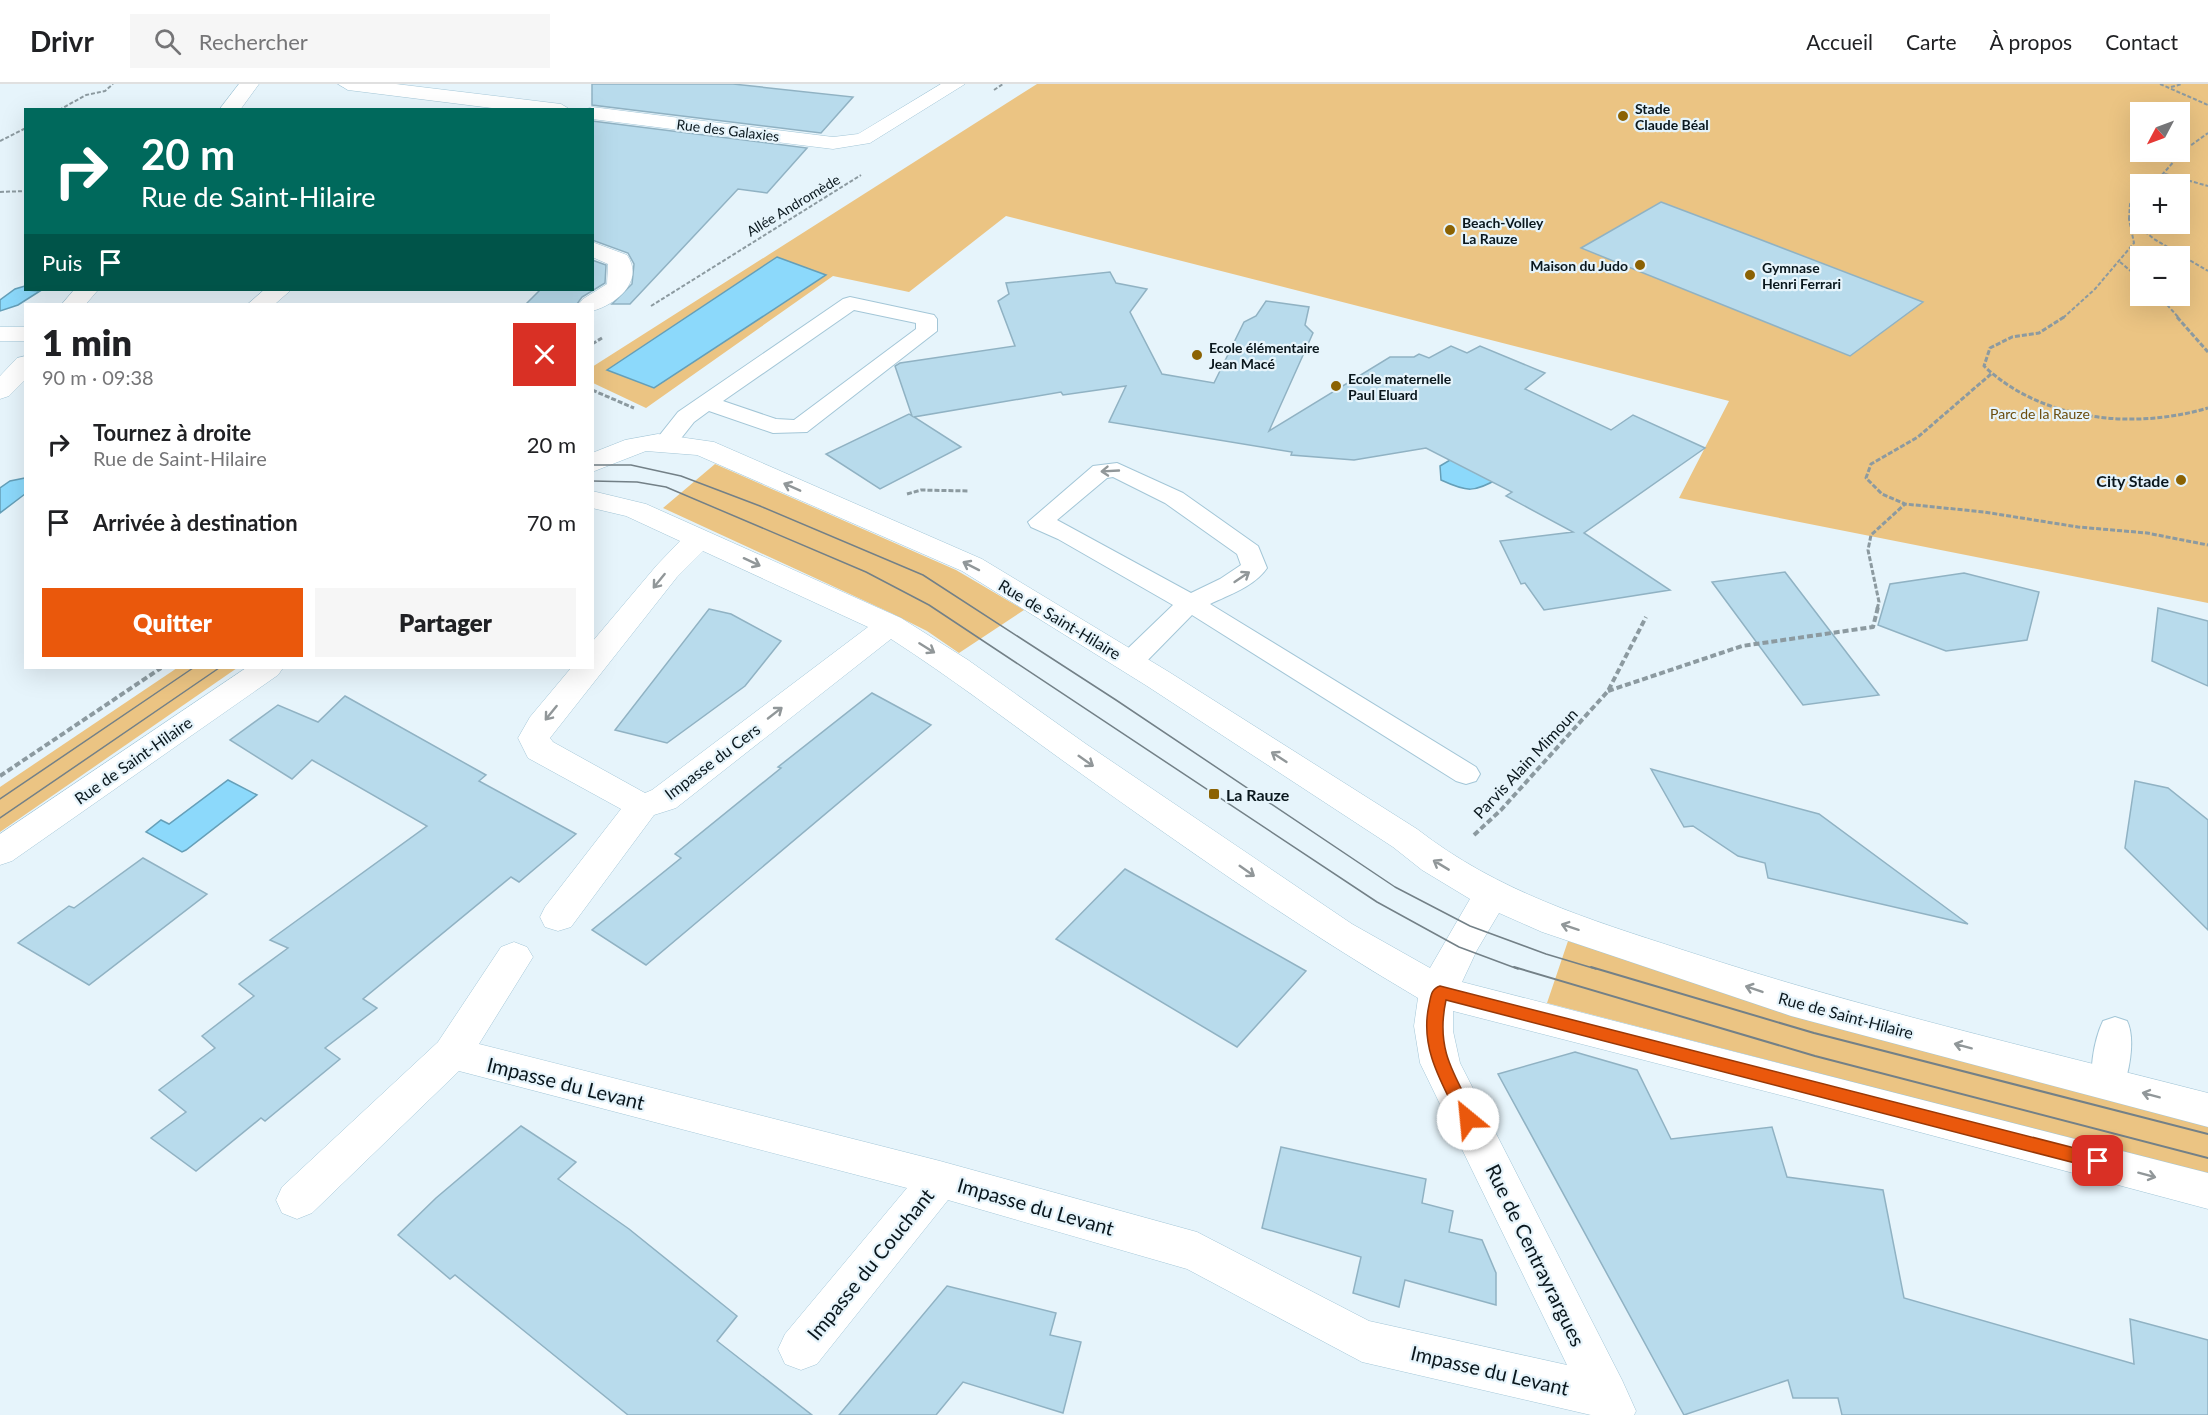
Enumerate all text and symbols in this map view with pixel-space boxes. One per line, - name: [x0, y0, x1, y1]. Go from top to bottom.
- search box: [130, 14, 550, 68]
- text: Drivr: [30, 24, 94, 58]
- icon: search: [151, 25, 184, 58]
- text: Rechercher: [199, 28, 308, 55]
- text: Accueil: [1806, 29, 1873, 54]
- text: Carte: [1906, 29, 1957, 54]
- text: À propos: [1990, 29, 2072, 54]
- text: Contact: [2105, 29, 2178, 54]
- place label: Stade Claude Béal: [1635, 100, 1709, 133]
- north arrow: [2130, 102, 2190, 162]
- map controls: [2130, 102, 2190, 306]
- marker: Stade Claude Béal: [1616, 109, 1630, 123]
- street label: Rue des Galaxies: [676, 115, 780, 145]
- text: 20 m: [141, 129, 235, 179]
- icon: right: [42, 132, 120, 210]
- street label: Allée Andromède: [743, 170, 843, 240]
- button: +: [2130, 174, 2190, 234]
- text: Rue de Saint-Hilaire: [141, 180, 376, 213]
- place label: Beach-Volley La Rauze: [1462, 214, 1544, 247]
- marker: Beach-Volley La Rauze: [1443, 223, 1457, 237]
- icon: arrive: [94, 246, 127, 279]
- button: −: [2130, 246, 2190, 306]
- text: Puis: [42, 249, 82, 276]
- place label: Maison du Judo: [1530, 257, 1628, 274]
- marker: Maison du Judo: [1633, 258, 1647, 272]
- place label: Gymnase Henri Ferrari: [1762, 259, 1841, 292]
- marker: Gymnase Henri Ferrari: [1743, 268, 1757, 282]
- text: 1 min: [42, 320, 132, 364]
- button: close: [513, 323, 576, 386]
- place label: Ecole élémentaire Jean Macé: [1209, 339, 1320, 372]
- marker: Ecole élémentaire Jean Macé: [1190, 348, 1204, 362]
- text: 90 m · 09:38: [42, 365, 154, 389]
- place label: Ecole maternelle Paul Eluard: [1348, 370, 1452, 403]
- marker: Ecole maternelle Paul Eluard: [1329, 379, 1343, 393]
- park label: Parc de la Rauze: [1990, 405, 2090, 422]
- text: Tournez à droite: [93, 419, 251, 446]
- icon: right: [42, 428, 75, 461]
- text: 20 m: [527, 431, 576, 458]
- text: Rue de Saint-Hilaire: [93, 446, 267, 470]
- one-way arrow: [1101, 466, 1120, 477]
- place label: City Stade: [2096, 471, 2169, 490]
- marker: City Stade: [2174, 473, 2188, 487]
- one-way arrow: [784, 480, 802, 492]
- icon: arrive: [42, 506, 75, 539]
- text: Arrivée à destination: [93, 509, 298, 536]
- text: 70 m: [527, 509, 576, 536]
- one-way arrow: [743, 557, 761, 569]
- one-way arrow: [962, 559, 980, 571]
- one-way arrow: [1233, 570, 1250, 583]
- one-way arrow: [653, 573, 666, 589]
- street label: Rue de Saint-Hilaire: [996, 575, 1124, 663]
- button: Quitter: [42, 588, 303, 657]
- button: Partager: [315, 588, 576, 657]
- one-way arrow: [918, 643, 935, 655]
- street label: Parvis Alain Mimoun: [1469, 704, 1581, 822]
- one-way arrow: [545, 705, 558, 721]
- one-way arrow: [767, 706, 783, 719]
- street label: Rue de Saint-Hilaire: [71, 712, 195, 808]
- street label: Impasse du Cers: [661, 719, 763, 803]
- one-way arrow: [1271, 751, 1288, 763]
- one-way arrow: [1078, 754, 1095, 767]
- place label: La Rauze: [1226, 785, 1290, 804]
- marker: La Rauze: [1207, 787, 1221, 801]
- one-way arrow: [1433, 858, 1450, 870]
- one-way arrow: [1238, 865, 1255, 877]
- one-way arrow: [1561, 920, 1580, 931]
- one-way arrow: [1745, 983, 1764, 994]
- street label: Rue de Saint-Hilaire: [1776, 988, 1916, 1042]
- one-way arrow: [1954, 1040, 1973, 1051]
- street label: Impasse du Levant: [485, 1052, 647, 1114]
- position arrow: [1436, 1087, 1500, 1151]
- one-way arrow: [2142, 1089, 2161, 1101]
- pin: [2072, 1135, 2123, 1186]
- icon: arrive: [2081, 1144, 2114, 1177]
- street label: Rue de Centrayrargues: [1481, 1160, 1591, 1350]
- one-way arrow: [2138, 1169, 2157, 1181]
- street label: Impasse du Levant: [955, 1172, 1117, 1240]
- street label: Impasse du Couchant: [802, 1183, 938, 1345]
- street label: Impasse du Levant: [1409, 1340, 1571, 1400]

